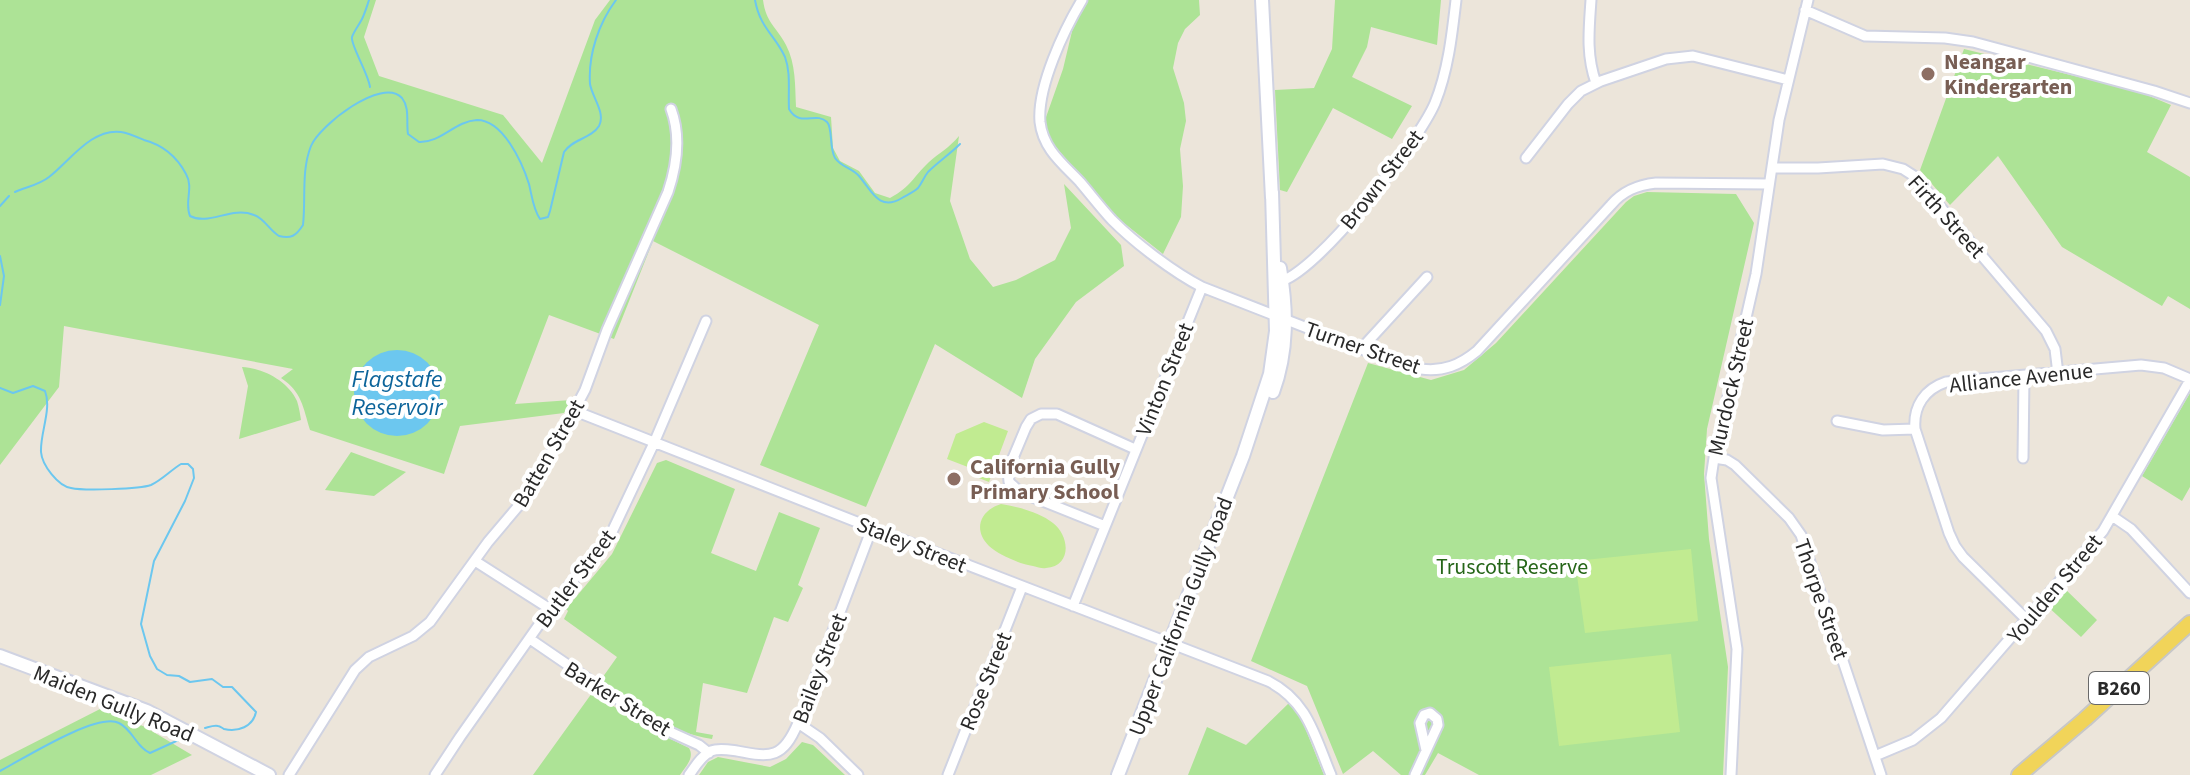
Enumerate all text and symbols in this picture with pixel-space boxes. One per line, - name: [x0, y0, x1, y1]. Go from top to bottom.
- place label: Neangar Kindergarten: [1944, 46, 2072, 103]
- marker: Neangar Kindergarten: [1919, 65, 1937, 83]
- street label: Brown Street: [1332, 122, 1432, 237]
- street label: Firth Street: [1900, 168, 1993, 266]
- street label: Turner Street: [1301, 313, 1425, 383]
- street label: Murdock Street: [1700, 315, 1762, 459]
- street label: Vinton Street: [1128, 318, 1202, 441]
- street label: Alliance Avenue: [1948, 355, 2095, 401]
- water label: Flagstafe Reservoir: [351, 362, 444, 425]
- street label: Batten Street: [505, 393, 593, 514]
- place label: California Gully Primary School: [970, 451, 1121, 508]
- marker: California Gully Primary School: [945, 470, 963, 488]
- street label: Upper California Gully Road: [1121, 492, 1241, 740]
- street label: Staley Street: [852, 508, 972, 582]
- street label: Butler Street: [528, 522, 624, 635]
- street label: Youlden Street: [1999, 527, 2110, 651]
- street label: Thorpe Street: [1785, 535, 1857, 665]
- park label: Truscott Reserve: [1436, 551, 1588, 583]
- street label: Bailey Street: [784, 608, 856, 728]
- street label: Rose Street: [952, 627, 1020, 736]
- street label: Barker Street: [558, 653, 677, 745]
- street label: Maiden Gully Road: [28, 657, 199, 751]
- road number: B260: [2089, 672, 2149, 704]

